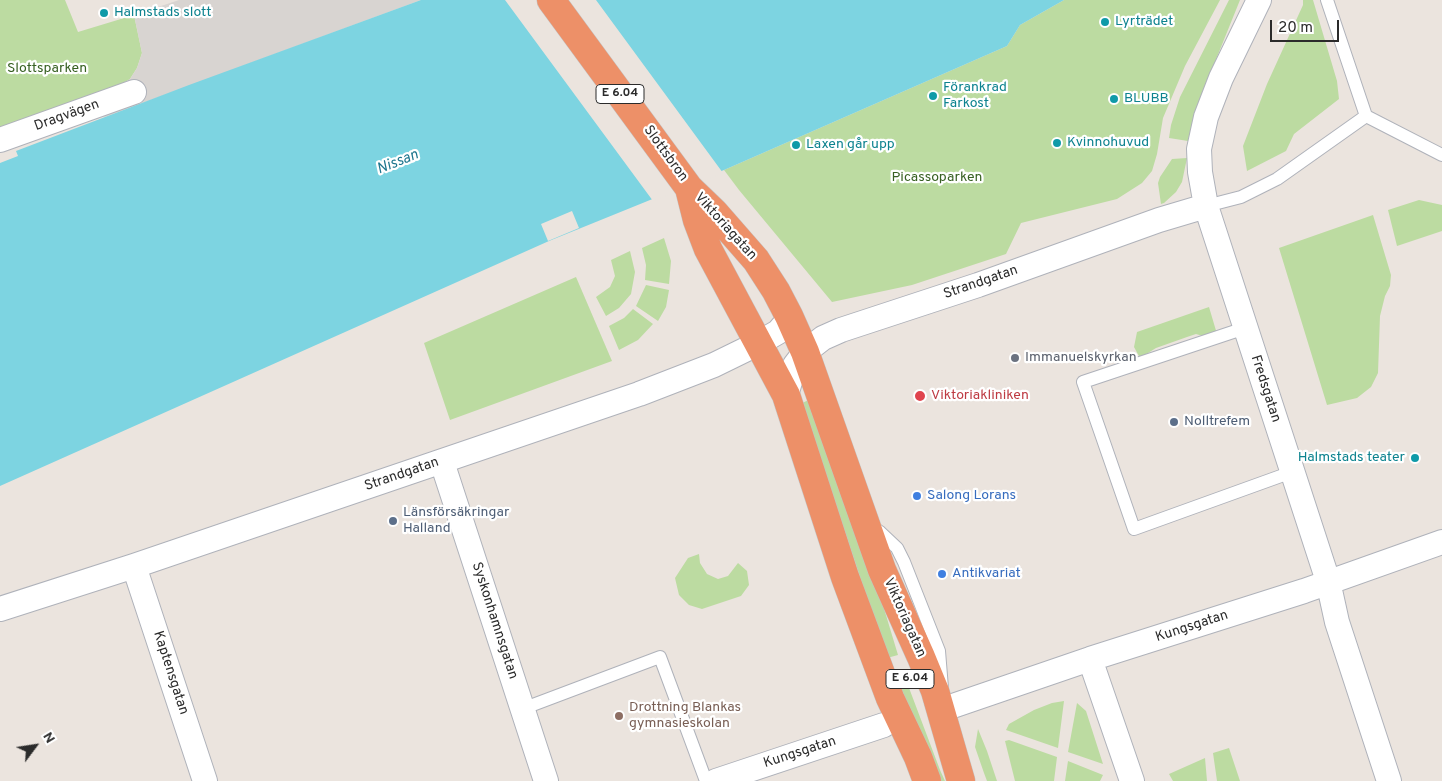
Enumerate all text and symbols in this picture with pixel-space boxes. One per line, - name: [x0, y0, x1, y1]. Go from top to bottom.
- place label: Halmstads slott: [114, 5, 211, 21]
- marker: Halmstads slott: [98, 7, 110, 19]
- scale bar: [1272, 10, 1341, 42]
- place label: Lyrträdet: [1115, 14, 1173, 30]
- marker: Lyrträdet: [1099, 16, 1111, 28]
- text: 20 m: [1278, 19, 1313, 38]
- park label: Slottsparken: [7, 61, 87, 77]
- place label: Förankrad Farkost: [943, 80, 1007, 112]
- road number: E 6.04: [596, 85, 644, 104]
- marker: Förankrad Farkost: [927, 90, 939, 102]
- place label: BLUBB: [1124, 91, 1169, 107]
- marker: BLUBB: [1108, 93, 1120, 105]
- street label: Dragvägen: [32, 96, 102, 136]
- street label: Slottsbron: [639, 123, 691, 185]
- place label: Kvinnohuvud: [1067, 135, 1149, 151]
- place label: Laxen går upp: [806, 137, 895, 153]
- marker: Kvinnohuvud: [1051, 137, 1063, 149]
- marker: Laxen går upp: [790, 139, 802, 151]
- water label: Nissan: [375, 147, 421, 179]
- park label: Picassoparken: [892, 170, 982, 186]
- street label: Viktoriagatan: [690, 190, 760, 264]
- street label: Strandgatan: [942, 262, 1020, 304]
- place label: Immanuelskyrkan: [1025, 350, 1137, 366]
- marker: Immanuelskyrkan: [1009, 352, 1021, 364]
- street label: Fredsgatan: [1246, 353, 1284, 425]
- place label: Viktoriakliniken: [931, 388, 1029, 404]
- marker: Viktoriakliniken: [913, 389, 927, 403]
- place label: Nolltrefem: [1184, 414, 1250, 430]
- marker: Nolltrefem: [1168, 416, 1180, 428]
- place label: Halmstads teater: [1298, 450, 1405, 466]
- marker: Halmstads teater: [1409, 452, 1421, 464]
- street label: Strandgatan: [363, 454, 441, 496]
- place label: Salong Lorans: [927, 488, 1016, 504]
- marker: Salong Lorans: [911, 490, 923, 502]
- place label: Länsförsäkringar Halland: [403, 505, 510, 538]
- marker: Länsförsäkringar Halland: [387, 515, 399, 527]
- street label: Syskonhamnsgatan: [467, 560, 521, 682]
- place label: Antikvariat: [952, 566, 1021, 582]
- marker: Antikvariat: [936, 568, 948, 580]
- street label: Viktoriagatan: [879, 576, 929, 660]
- street label: Kungsgatan: [1154, 607, 1230, 647]
- street label: Kaptensgatan: [149, 629, 191, 717]
- road number: E 6.04: [886, 670, 934, 689]
- place label: Drottning Blankas gymnasieskolan: [629, 700, 741, 732]
- marker: Drottning Blankas gymnasieskolan: [613, 710, 625, 722]
- north arrow: [10, 721, 60, 771]
- text: N: [38, 729, 58, 747]
- street label: Kungsgatan: [762, 733, 838, 773]

